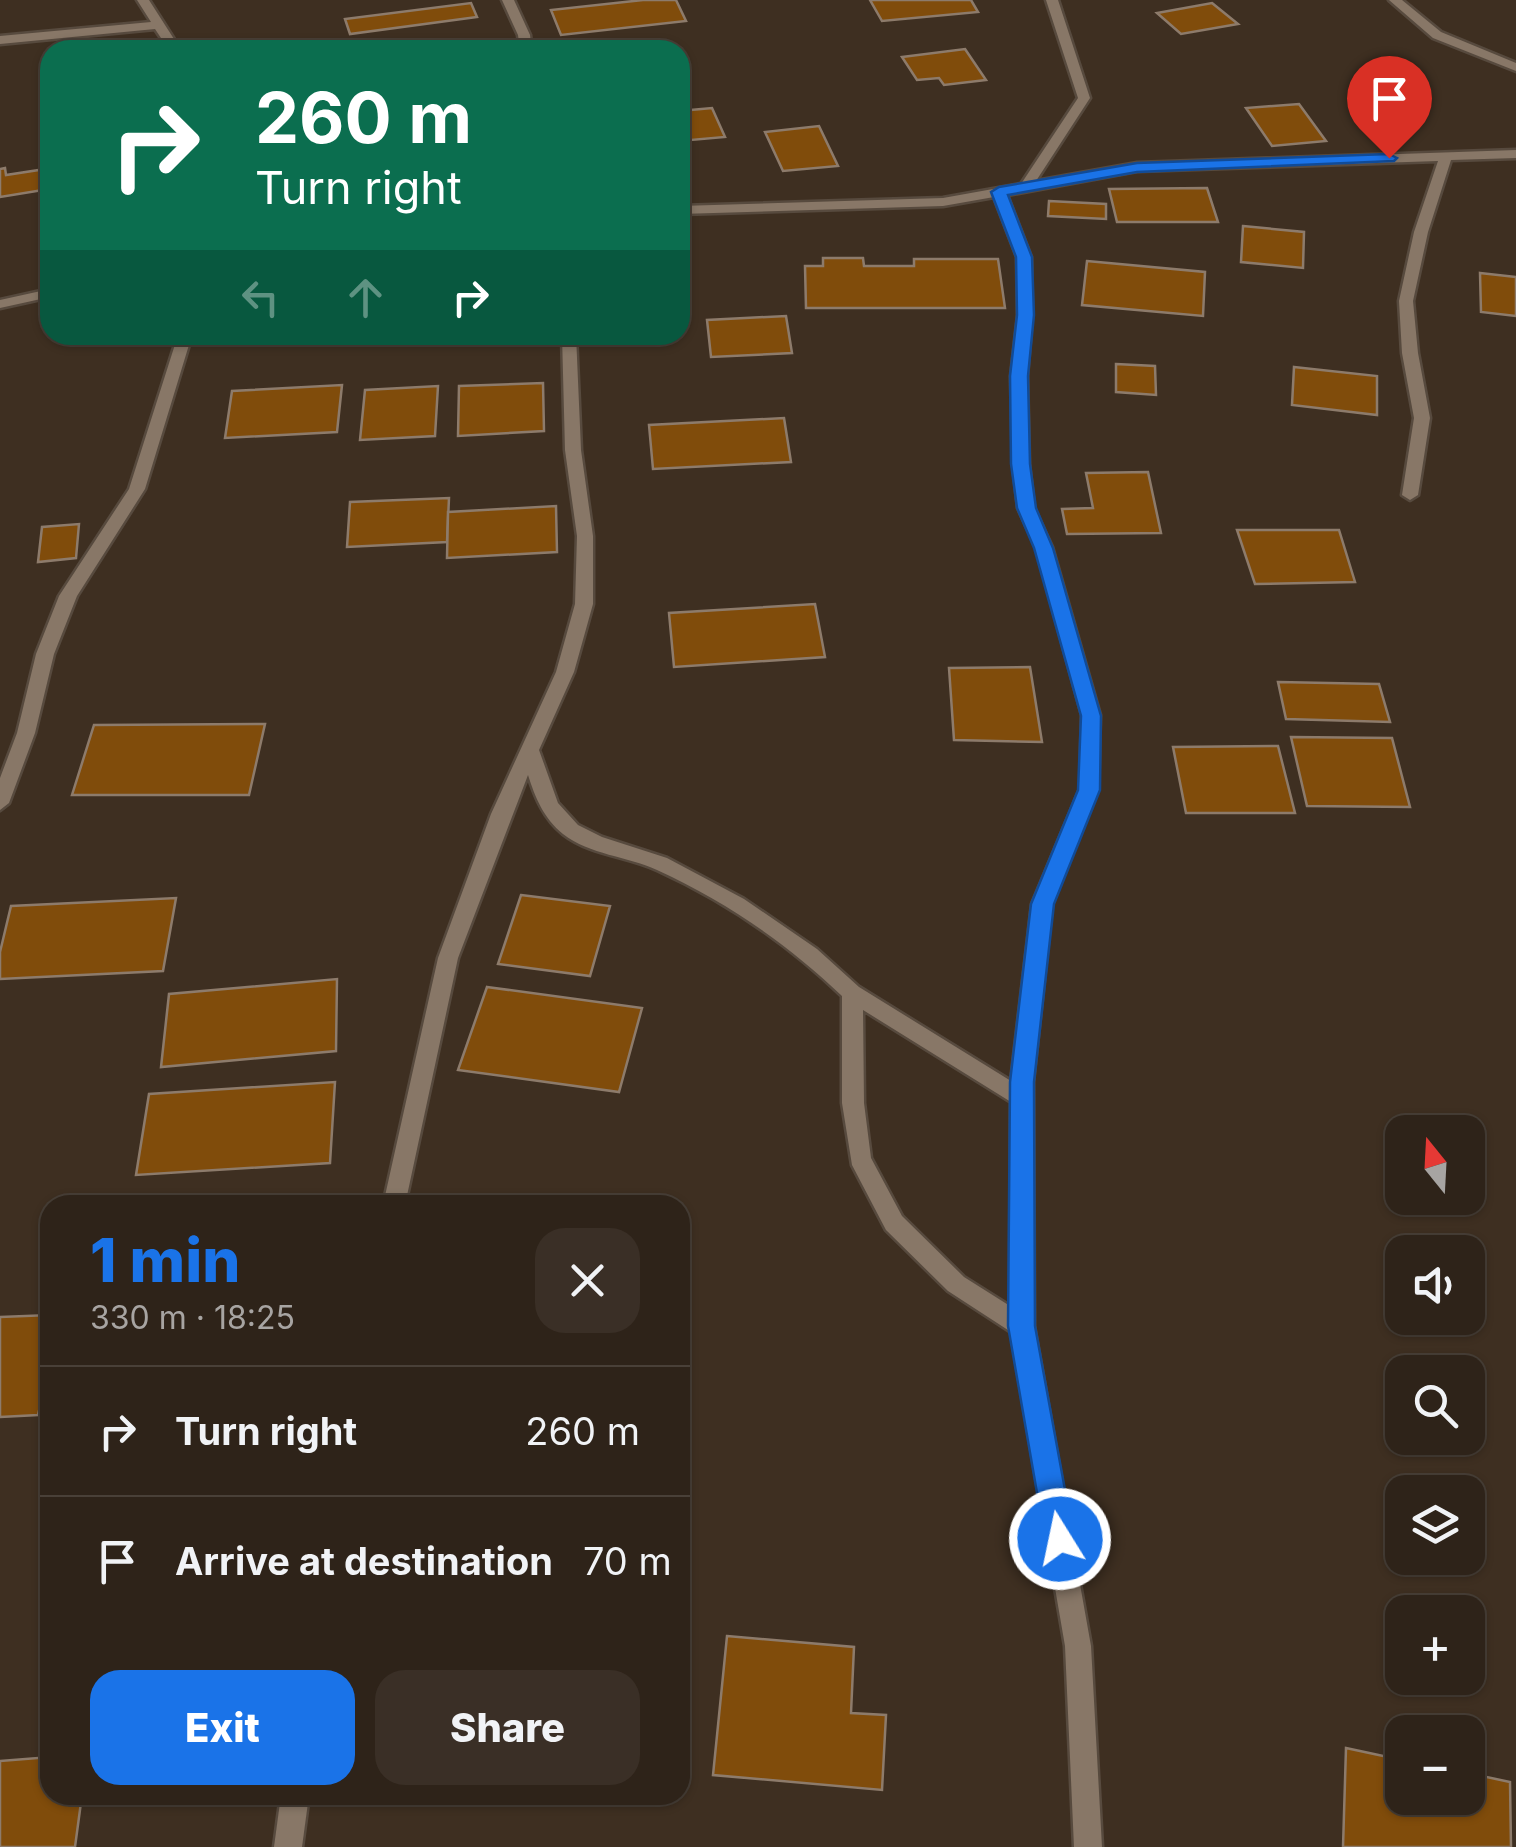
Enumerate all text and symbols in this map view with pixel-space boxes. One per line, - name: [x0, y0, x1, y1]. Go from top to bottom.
- pin: [1347, 56, 1432, 159]
- icon: arrive: [1362, 71, 1417, 126]
- text: 260 m: [255, 75, 472, 160]
- icon: right: [90, 80, 220, 210]
- text: Turn right: [255, 160, 462, 215]
- icon: left: [233, 270, 288, 325]
- icon: ahead: [338, 270, 393, 325]
- icon: right: [443, 270, 498, 325]
- north arrow: [1385, 1115, 1485, 1215]
- map controls: [1385, 1115, 1485, 1815]
- text: 1 min: [90, 1224, 240, 1296]
- button: close: [535, 1228, 640, 1333]
- button: sound: [1385, 1235, 1485, 1335]
- text: 330 m · 18:25: [90, 1298, 295, 1337]
- button: search: [1385, 1355, 1485, 1455]
- icon: right: [90, 1404, 145, 1459]
- text: Turn right: [175, 1408, 357, 1454]
- text: 260 m: [525, 1408, 640, 1454]
- button: layers: [1385, 1475, 1485, 1575]
- position arrow: [1008, 1487, 1112, 1591]
- icon: arrive: [90, 1534, 145, 1589]
- text: Arrive at destination: [175, 1538, 553, 1584]
- text: 70 m: [583, 1538, 672, 1584]
- button: +: [1385, 1595, 1485, 1695]
- button: Exit: [90, 1670, 355, 1785]
- button: Share: [375, 1670, 640, 1785]
- button: −: [1385, 1715, 1485, 1815]

